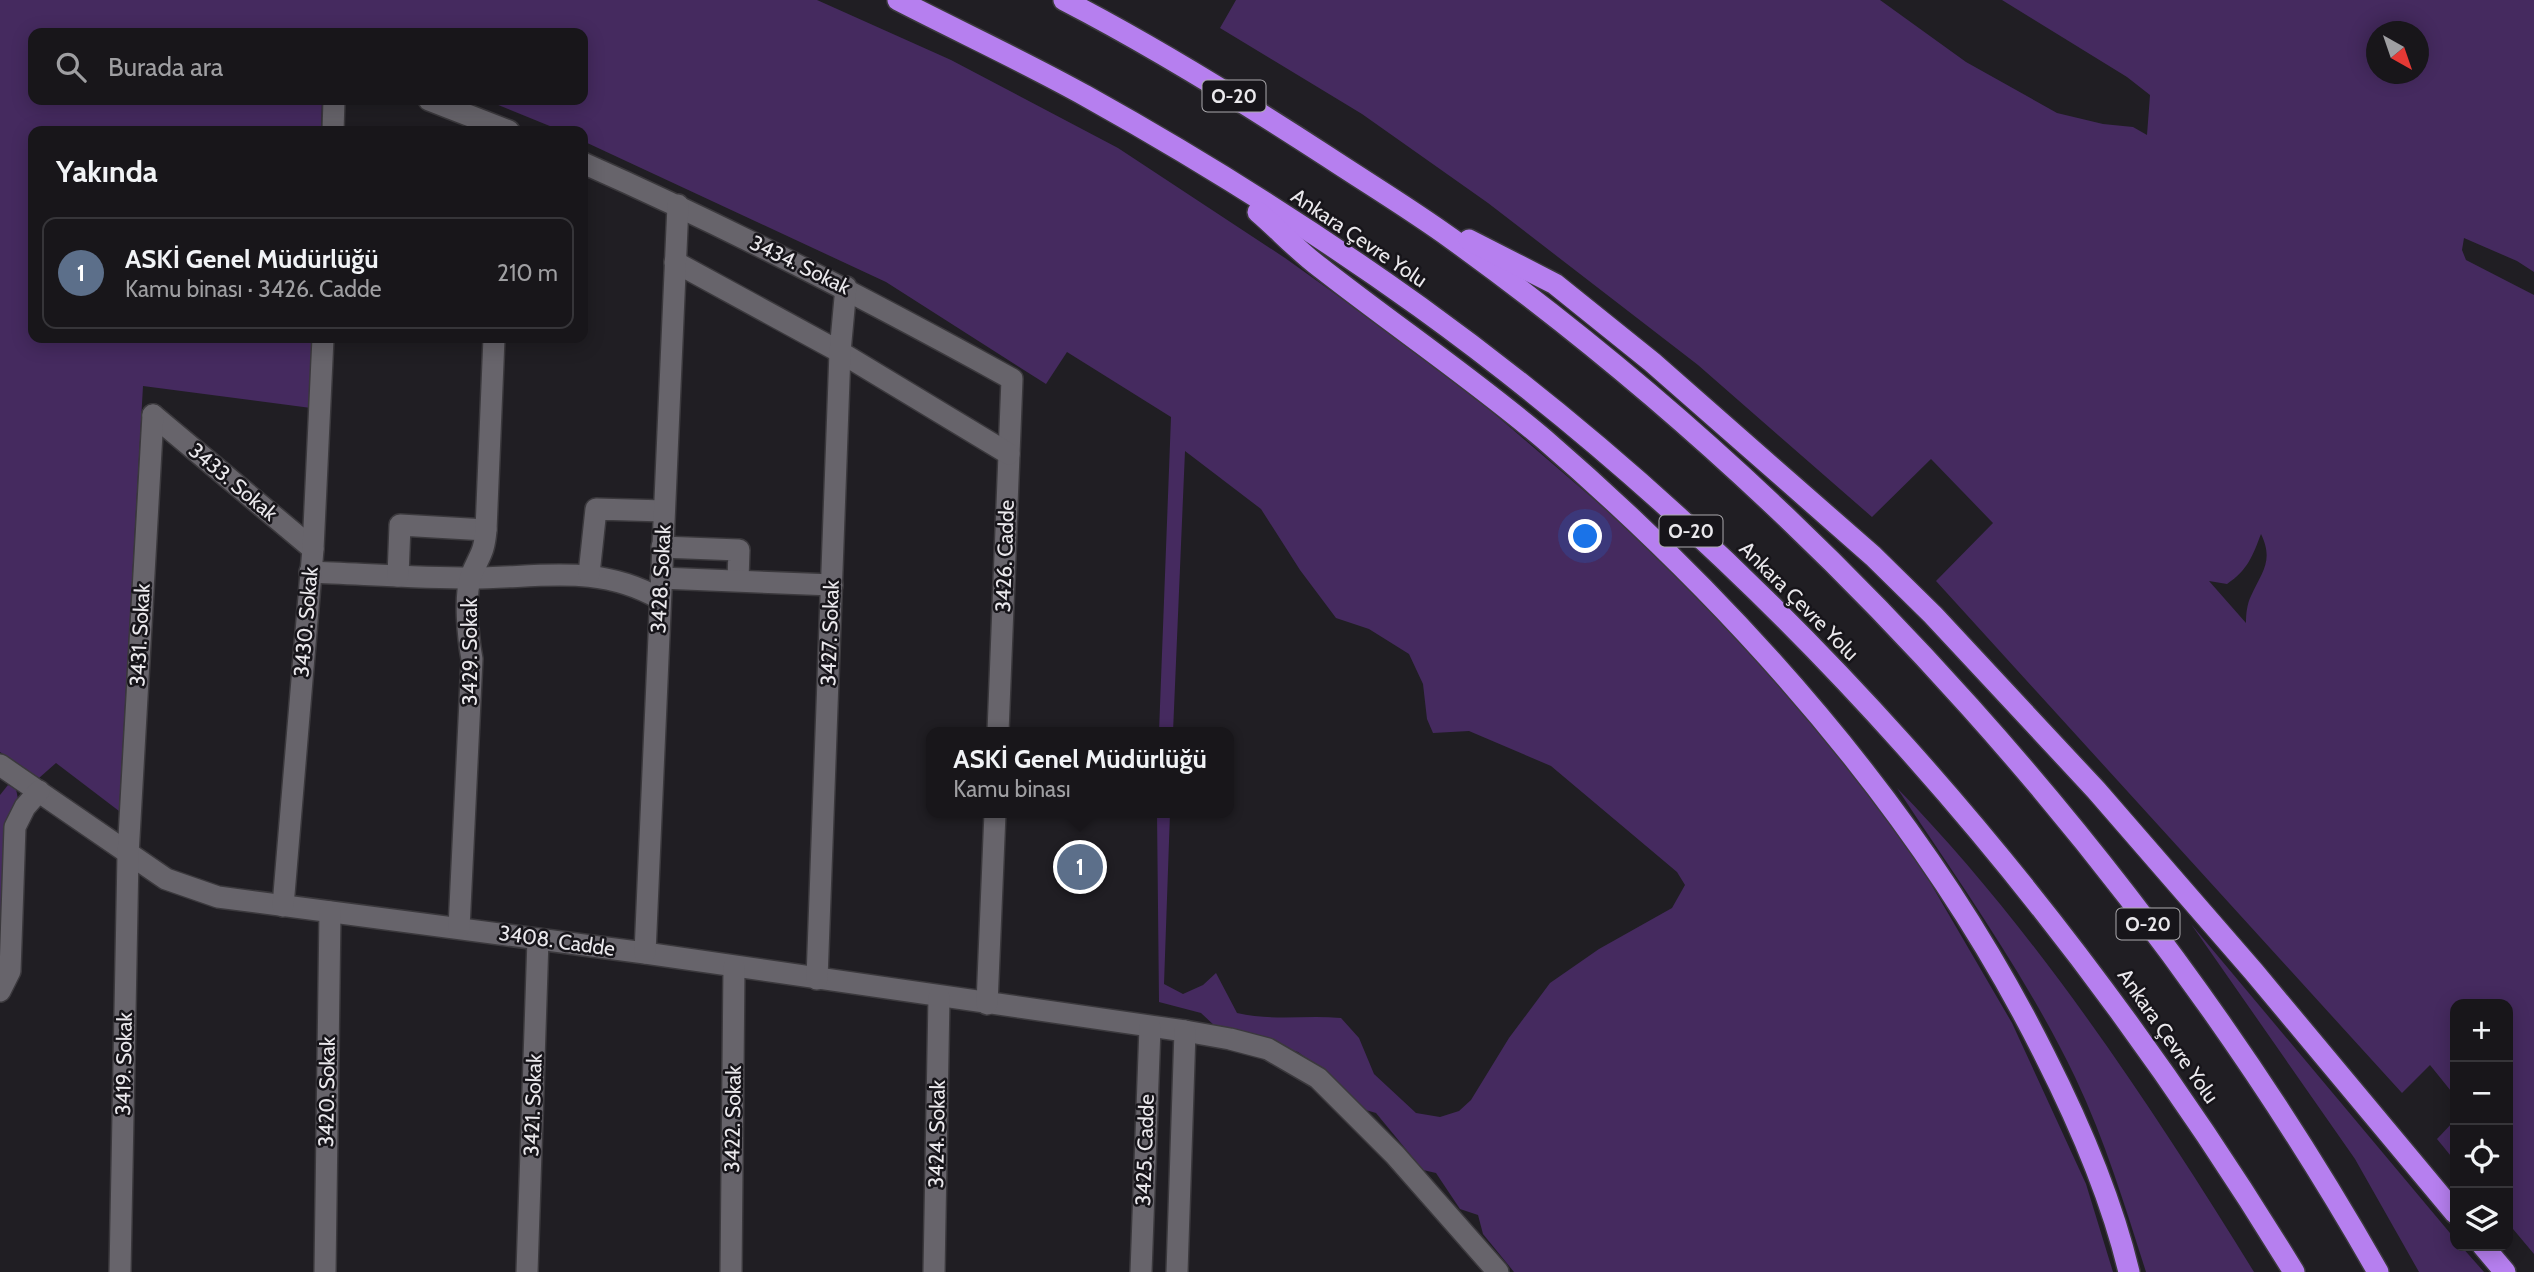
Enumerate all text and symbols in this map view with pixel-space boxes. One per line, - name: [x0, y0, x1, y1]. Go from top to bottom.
- north arrow: [2366, 21, 2429, 84]
- search box: [28, 28, 588, 105]
- icon: search: [52, 48, 90, 86]
- text: Burada ara: [108, 51, 223, 83]
- road number: O-20: [1202, 80, 1266, 111]
- text: Yakında: [56, 153, 158, 190]
- street label: Ankara Çevre Yolu: [1287, 183, 1432, 292]
- street label: 3434. Sokak: [746, 230, 855, 300]
- text: ASKİ Genel Müdürlüğü: [125, 243, 379, 275]
- text: 1: [77, 259, 85, 287]
- text: 210 m: [497, 259, 558, 287]
- text: Kamu binası · 3426. Cadde: [125, 275, 382, 303]
- street label: 3433. Sokak: [184, 437, 283, 526]
- street label: 3426. Cadde: [990, 499, 1019, 613]
- road number: O-20: [1660, 516, 1722, 546]
- your location: [1568, 519, 1602, 553]
- street label: 3428. Sokak: [645, 523, 676, 634]
- street label: Ankara Çevre Yolu: [1734, 536, 1864, 666]
- street label: 3430. Sokak: [288, 565, 323, 678]
- street label: 3427. Sokak: [815, 579, 844, 686]
- street label: 3431. Sokak: [124, 582, 155, 687]
- street label: 3429. Sokak: [457, 598, 482, 706]
- popup: [926, 727, 1234, 818]
- text: ASKİ Genel Müdürlüğü: [953, 743, 1207, 775]
- text: Kamu binası: [953, 775, 1071, 803]
- pin: 1: [1057, 841, 1103, 893]
- road number: O-20: [2116, 908, 2180, 940]
- street label: 3408. Cadde: [497, 920, 617, 961]
- street label: Ankara Çevre Yolu: [2113, 964, 2224, 1108]
- map controls: [2450, 999, 2513, 1251]
- button: +: [2450, 999, 2513, 1062]
- street label: 3419. Sokak: [110, 1011, 137, 1116]
- street label: 3420. Sokak: [313, 1036, 340, 1147]
- street label: 3421. Sokak: [518, 1052, 547, 1157]
- button: −: [2450, 1062, 2513, 1125]
- street label: 3422. Sokak: [719, 1065, 746, 1173]
- street label: 3424. Sokak: [923, 1079, 950, 1188]
- street label: 3425. Cadde: [1130, 1093, 1159, 1206]
- button: locate: [2450, 1125, 2513, 1188]
- button: layers: [2450, 1188, 2513, 1251]

